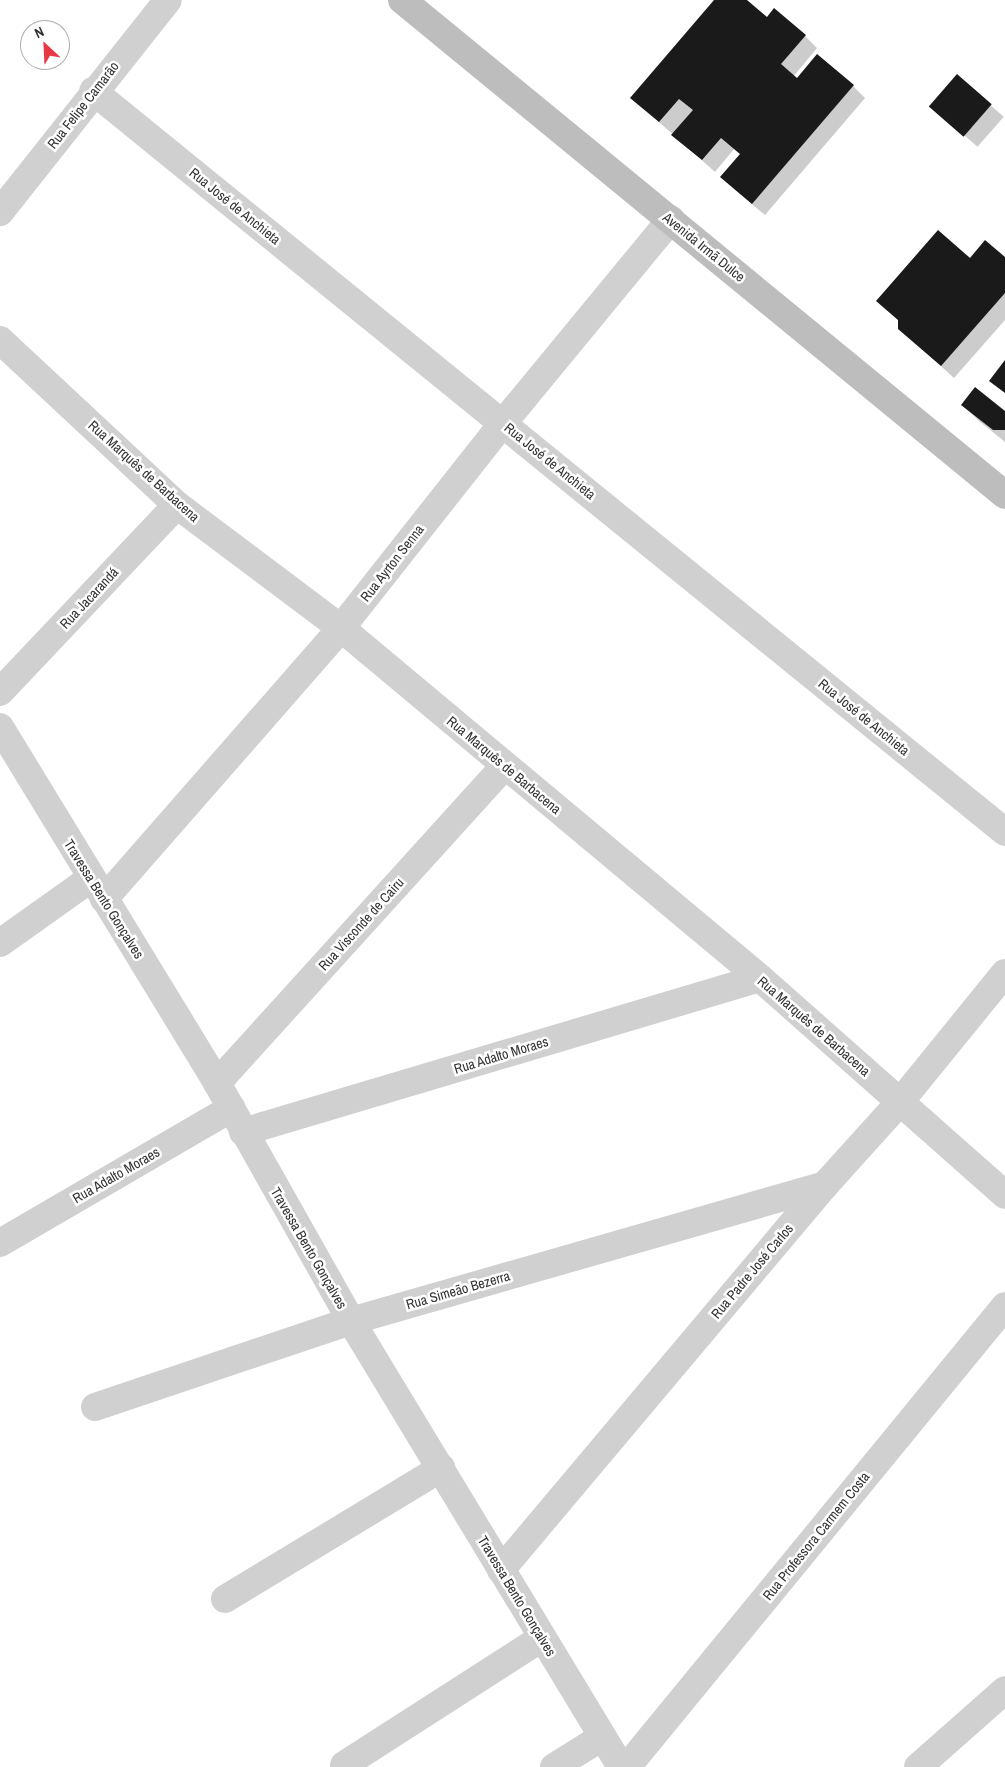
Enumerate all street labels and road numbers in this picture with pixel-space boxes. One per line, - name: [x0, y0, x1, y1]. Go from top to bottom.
- street label: Rua Felipe Camarão: [44, 58, 122, 152]
- street label: Rua José de Anchieta: [186, 164, 284, 248]
- street label: Avenida Irmã Dulce: [660, 209, 748, 285]
- street label: Rua Marquês de Barbacena: [85, 417, 203, 525]
- street label: Rua José de Anchieta: [501, 419, 599, 503]
- street label: Rua Ayrton Senna: [357, 521, 427, 605]
- street label: Rua Jacarandá: [56, 564, 122, 632]
- street label: Rua José de Anchieta: [815, 675, 913, 759]
- street label: Rua Marquês de Barbacena: [444, 712, 564, 818]
- street label: Travessa Bento Gonçalves: [60, 836, 148, 962]
- street label: Rua Visconde de Cairu: [315, 874, 407, 974]
- street label: Rua Marquês de Barbacena: [754, 973, 874, 1079]
- street label: Rua Adalto Moraes: [452, 1033, 550, 1077]
- street label: Rua Adalto Moraes: [69, 1143, 163, 1207]
- street label: Travessa Bento Gonçalves: [267, 1184, 351, 1312]
- street label: Rua Padre José Carlos: [707, 1220, 797, 1322]
- street label: Rua Simeão Bezerra: [404, 1267, 512, 1313]
- street label: Rua Professora Carmem Costa: [759, 1468, 873, 1604]
- street label: Travessa Bento Gonçalves: [474, 1533, 560, 1659]

